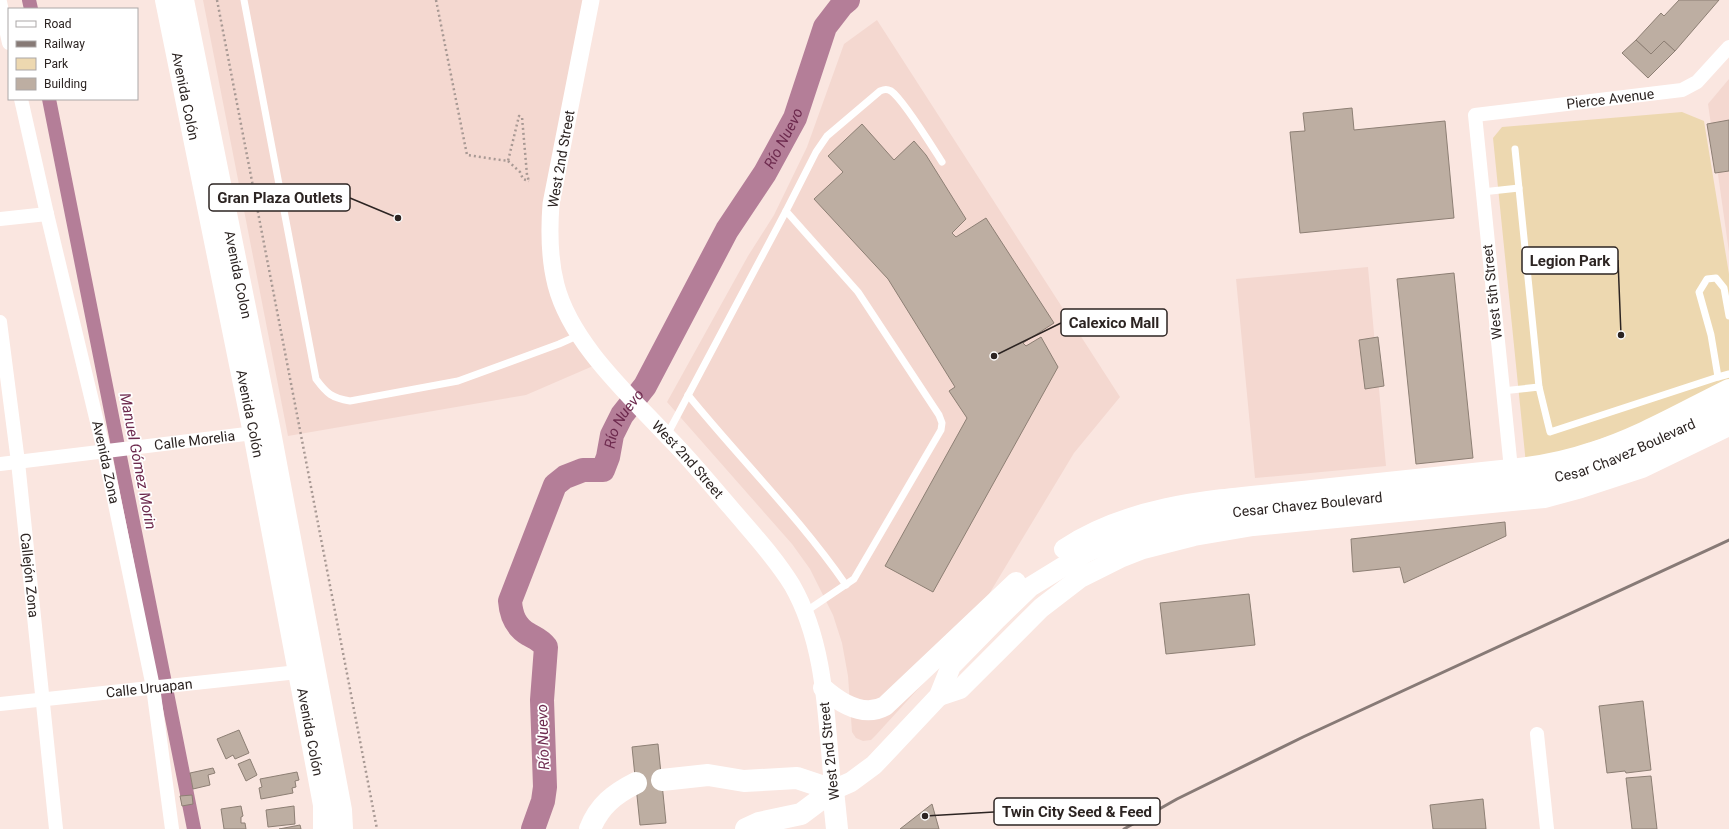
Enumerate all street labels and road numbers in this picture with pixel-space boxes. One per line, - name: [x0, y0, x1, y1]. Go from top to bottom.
- street label: Avenida Colón: [169, 51, 202, 141]
- street label: Pierce Avenue: [1565, 85, 1655, 112]
- street label: West 2nd Street: [545, 109, 578, 209]
- street label: Avenida Colon: [222, 229, 255, 320]
- street label: West 5th Street: [1479, 243, 1505, 340]
- street label: Avenida Colón: [233, 368, 266, 459]
- street label: Cesar Chavez Boulevard: [1553, 415, 1698, 485]
- street label: West 2nd Street: [649, 417, 727, 502]
- street label: Avenida Zona: [89, 419, 123, 505]
- street label: Calle Morelia: [153, 427, 236, 453]
- street label: Cesar Chavez Boulevard: [1232, 489, 1383, 520]
- street label: Callejón Zona: [17, 532, 42, 618]
- street label: Calle Uruapan: [105, 675, 193, 701]
- street label: Avenida Colón: [294, 687, 326, 777]
- street label: West 2nd Street: [816, 701, 842, 801]

